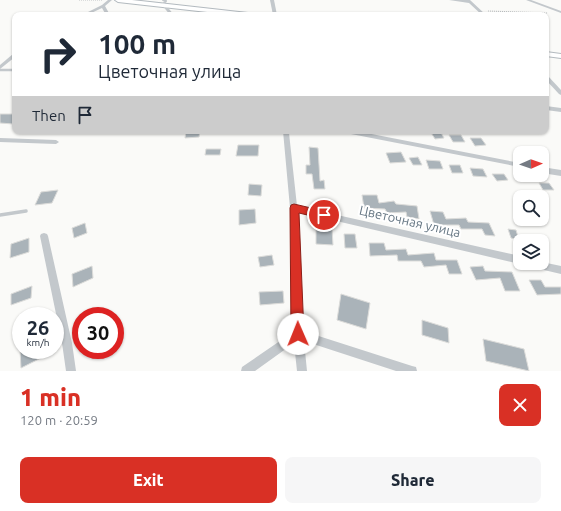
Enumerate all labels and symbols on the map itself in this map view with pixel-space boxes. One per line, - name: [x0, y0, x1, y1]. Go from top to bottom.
- north arrow: [513, 146, 549, 182]
- pin: [307, 198, 341, 232]
- street label: Цветочная улица: [358, 203, 462, 239]
- speed limit sign: 30: [72, 307, 124, 359]
- position arrow: [277, 313, 319, 355]

